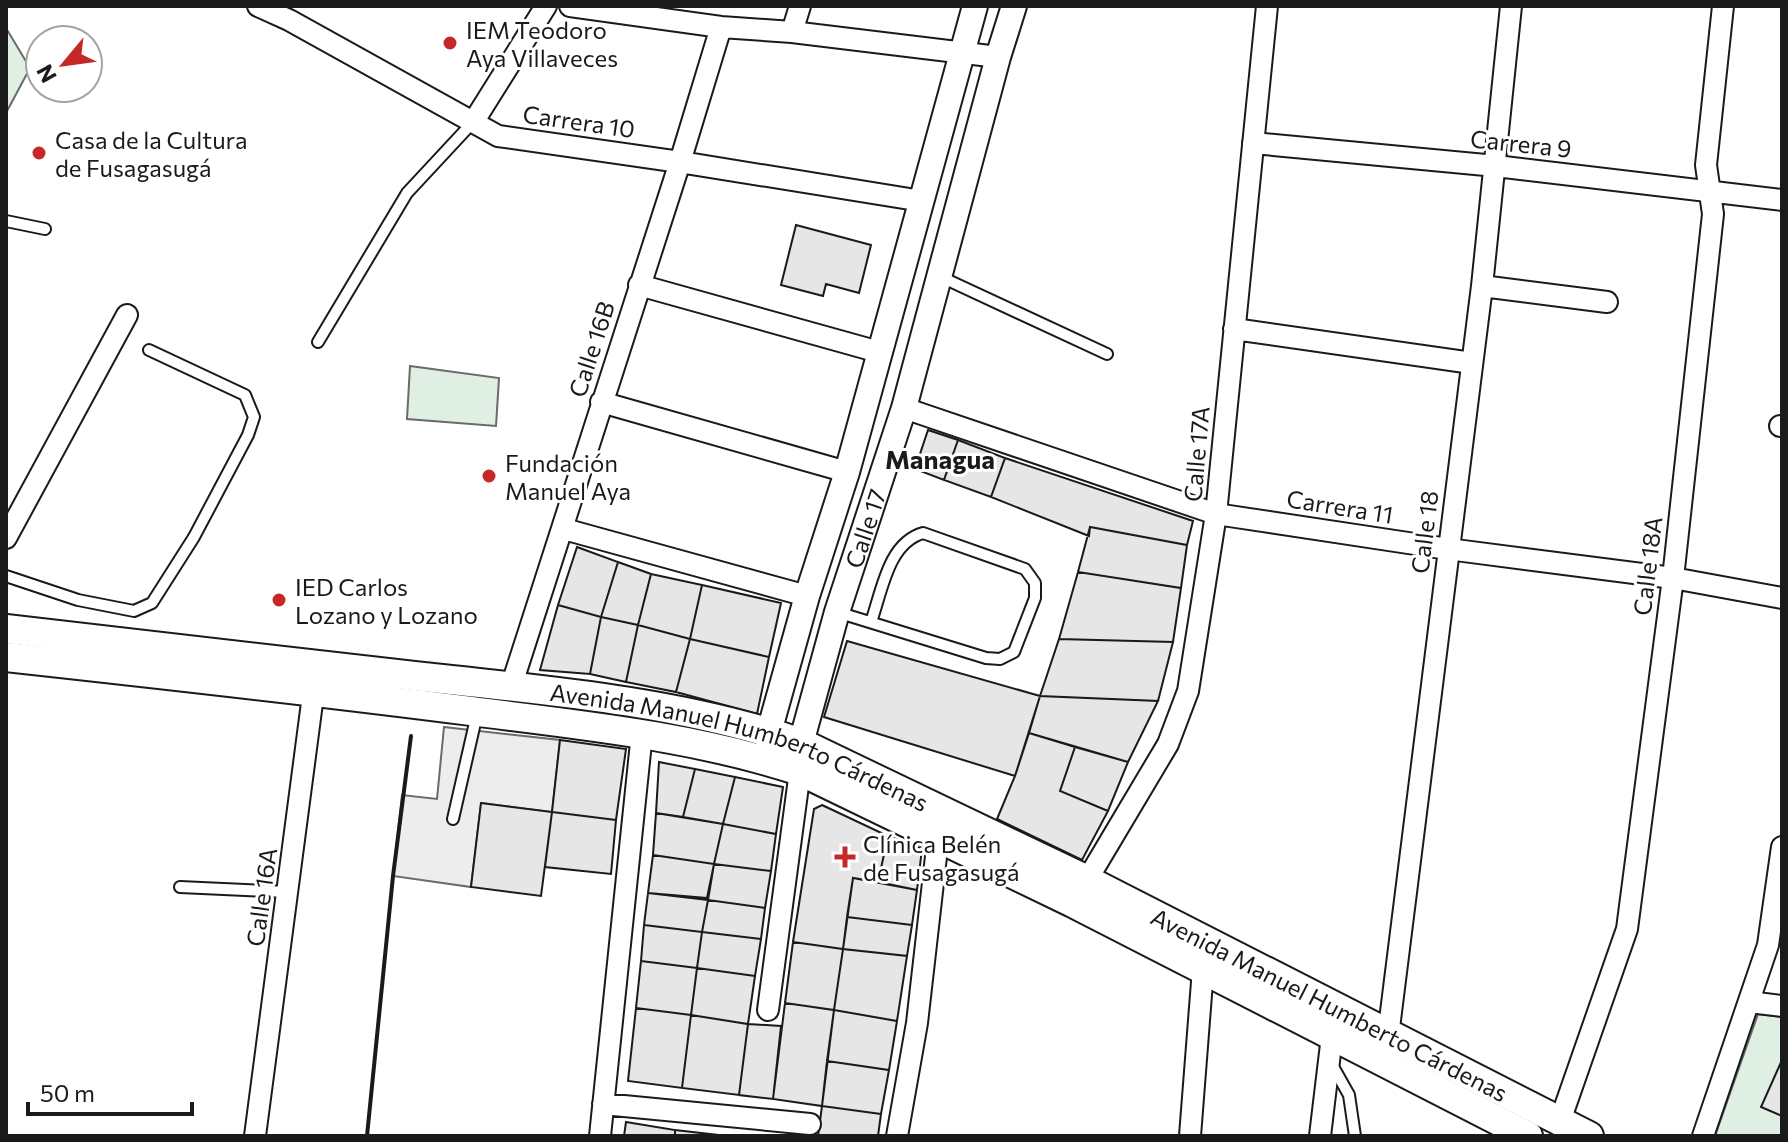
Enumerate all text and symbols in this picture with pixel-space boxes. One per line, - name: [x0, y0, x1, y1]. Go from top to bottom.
- place label: IEM Teodoro Aya Villaveces: [466, 15, 618, 72]
- north arrow: [24, 24, 104, 104]
- marker: IEM Teodoro Aya Villaveces: [441, 34, 459, 52]
- text: N: [30, 60, 62, 88]
- street label: Carrera 10: [521, 99, 637, 143]
- street label: Carrera 9: [1469, 123, 1573, 163]
- place label: Casa de la Cultura de Fusagasugá: [55, 125, 248, 182]
- marker: Casa de la Cultura de Fusagasugá: [30, 144, 48, 162]
- street label: Calle 16B: [562, 298, 620, 400]
- street label: Calle 17A: [1177, 405, 1215, 503]
- district label: Managua: [885, 443, 995, 474]
- place label: Fundación Manuel Aya: [505, 448, 631, 505]
- marker: Fundación Manuel Aya: [480, 467, 498, 485]
- street label: Carrera 11: [1285, 483, 1395, 529]
- street label: Calle 17: [838, 485, 891, 572]
- street label: Calle 18: [1405, 489, 1443, 575]
- street label: Calle 18A: [1627, 515, 1667, 617]
- place label: IED Carlos Lozano y Lozano: [295, 572, 478, 629]
- marker: IED Carlos Lozano y Lozano: [270, 591, 288, 609]
- street label: Avenida Manuel Humberto Cárdenas: [548, 676, 933, 816]
- place label: Clínica Belén de Fusagasugá: [863, 829, 1019, 886]
- street label: Calle 16A: [240, 846, 282, 948]
- marker: Clínica Belén de Fusagasugá: [834, 846, 856, 868]
- street label: Avenida Manuel Humberto Cárdenas: [1147, 901, 1513, 1107]
- scale bar: [28, 1066, 192, 1116]
- text: 50 m: [40, 1078, 95, 1107]

